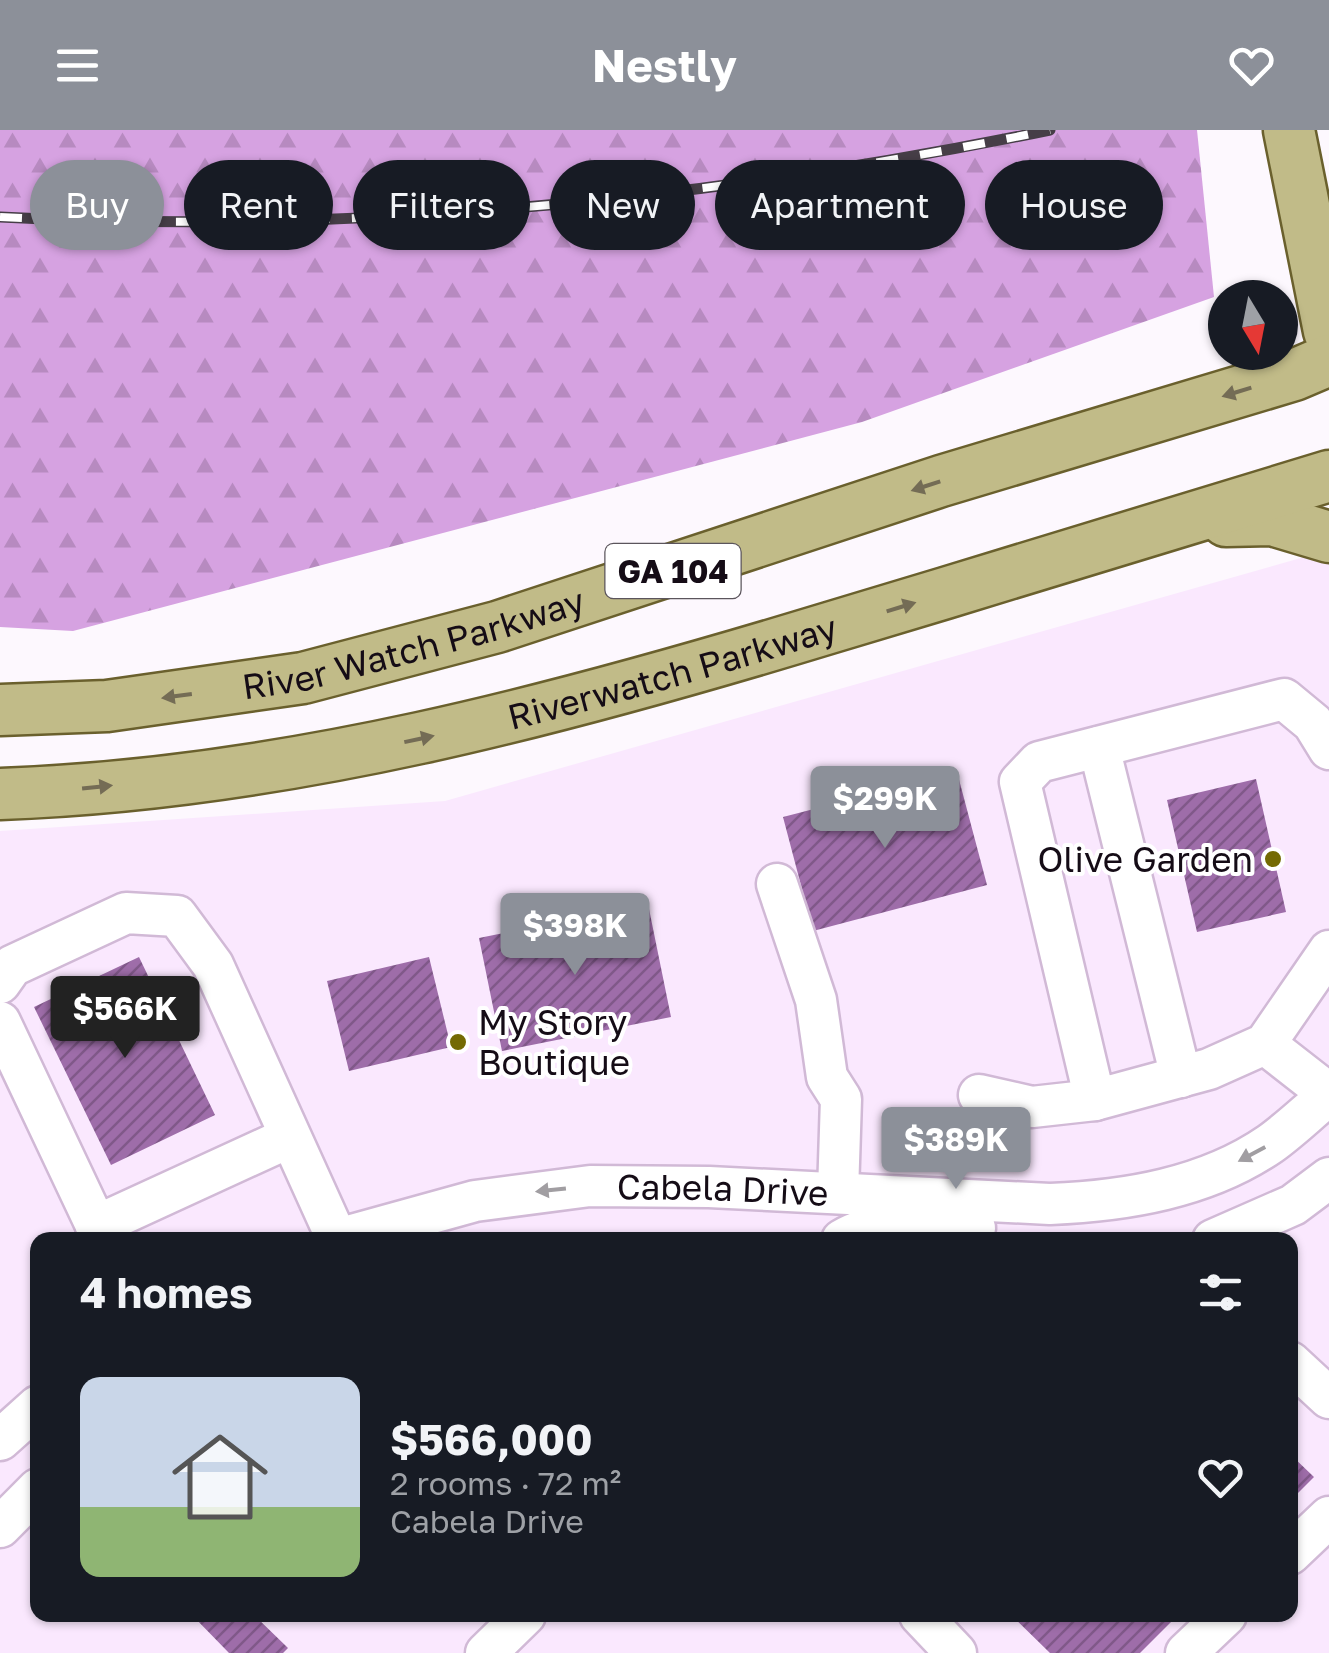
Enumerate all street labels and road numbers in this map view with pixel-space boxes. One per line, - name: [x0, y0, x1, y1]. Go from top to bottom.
- road number: GA 104: [606, 544, 740, 598]
- street label: River Watch Parkway: [239, 579, 590, 707]
- street label: Riverwatch Parkway: [503, 606, 842, 738]
- street label: Cabela Drive: [617, 1165, 830, 1214]

